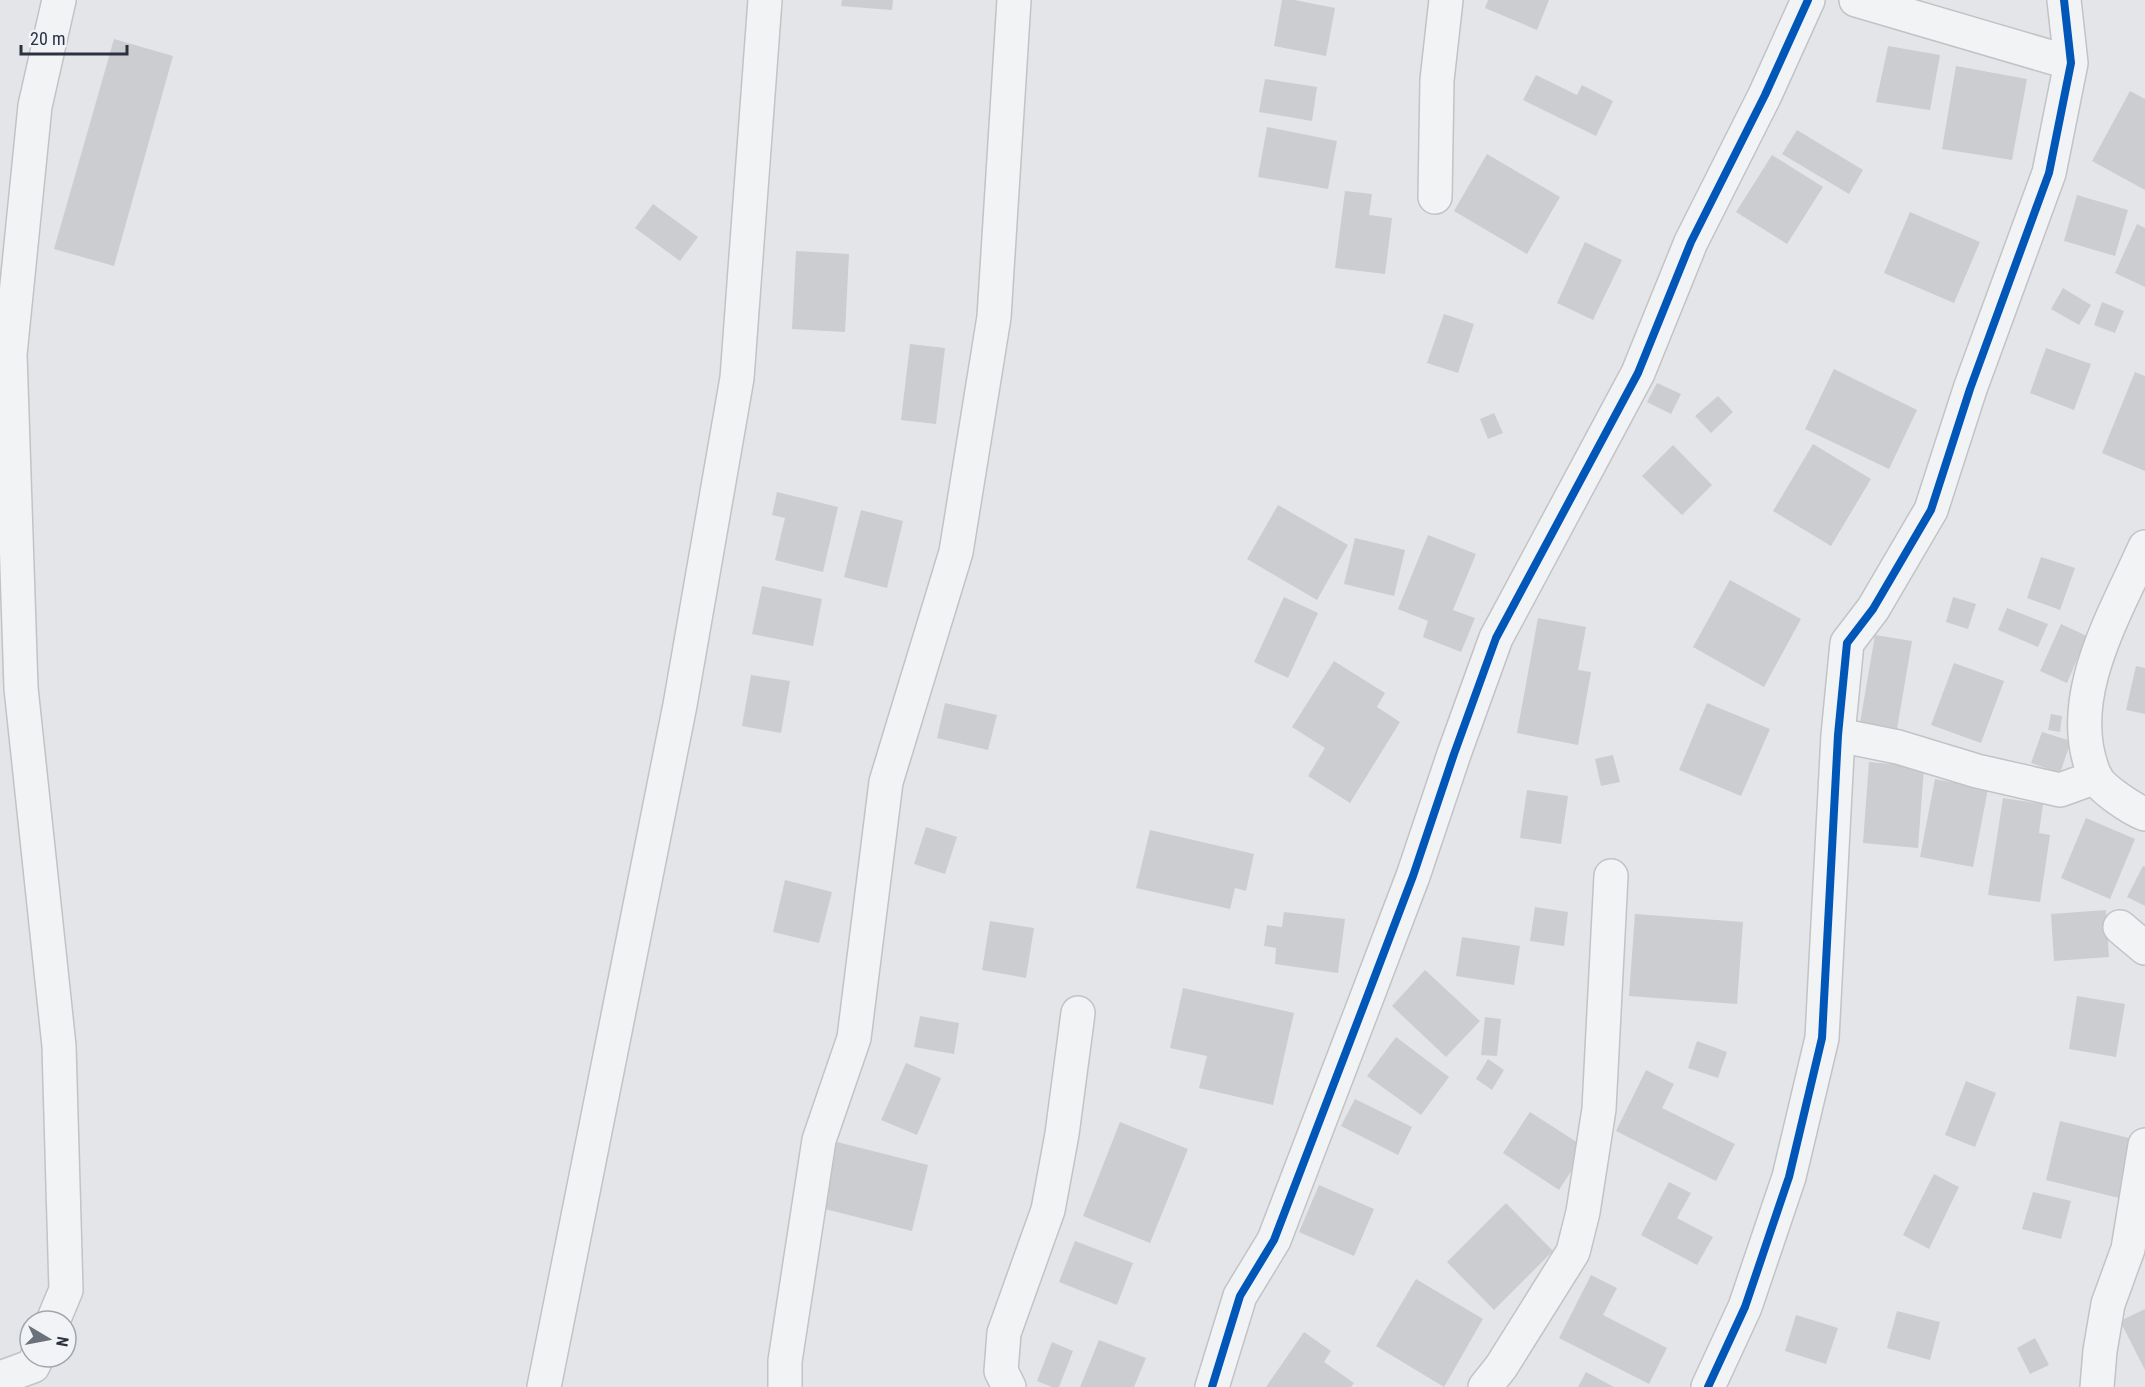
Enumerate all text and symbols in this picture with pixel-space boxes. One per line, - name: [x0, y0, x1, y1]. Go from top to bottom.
- scale bar: [21, 18, 128, 56]
- text: 20 m: [30, 28, 65, 49]
- north arrow: [18, 1309, 78, 1369]
- text: N: [52, 1335, 72, 1348]

